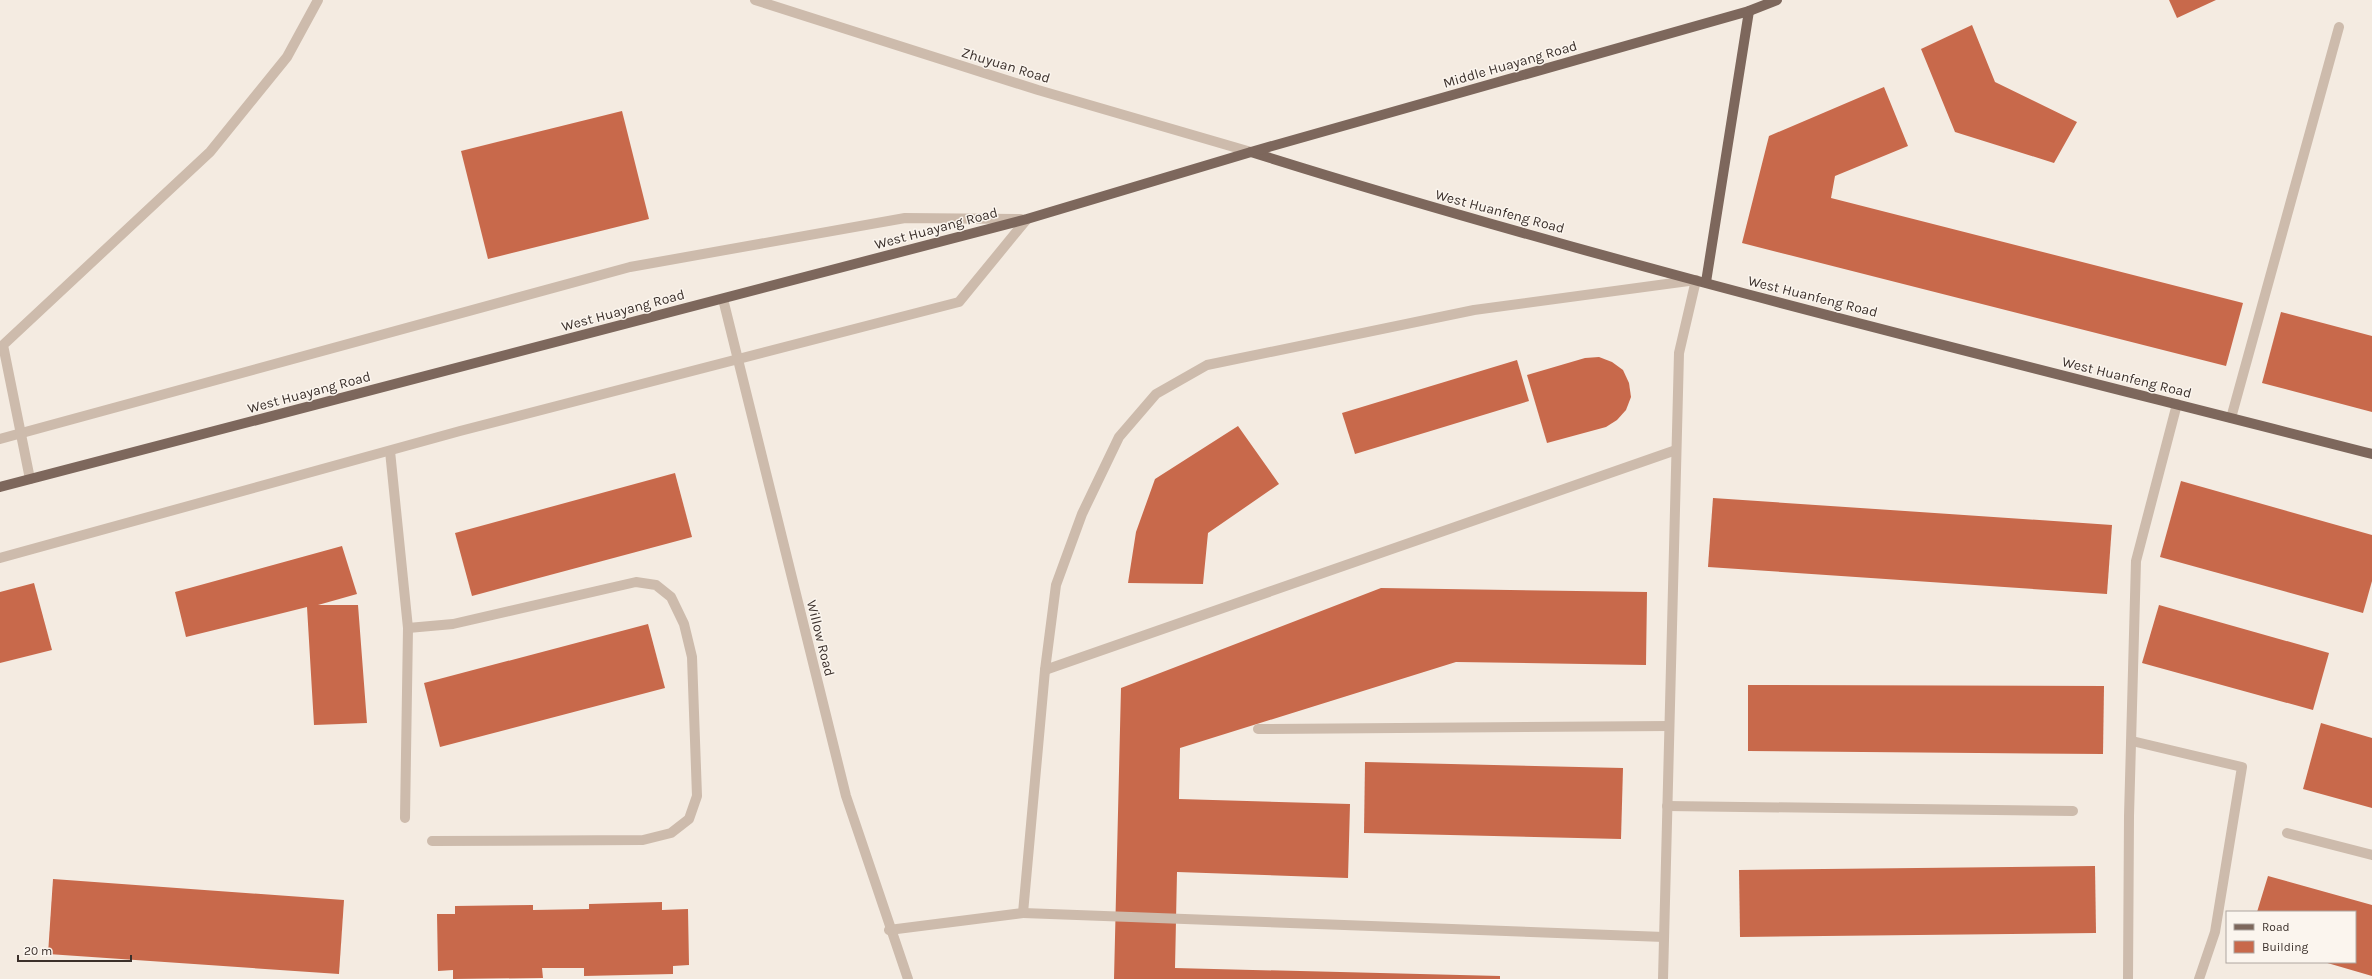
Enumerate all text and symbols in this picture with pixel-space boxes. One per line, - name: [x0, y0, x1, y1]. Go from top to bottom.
- street label: Middle Huayang Road: [1441, 37, 1579, 92]
- street label: Zhuyuan Road: [959, 44, 1052, 87]
- street label: West Huanfeng Road: [1433, 186, 1566, 237]
- street label: West Huayang Road: [873, 204, 1000, 253]
- street label: West Huanfeng Road: [1746, 272, 1880, 321]
- street label: West Huayang Road: [560, 286, 687, 335]
- street label: West Huanfeng Road: [2060, 353, 2194, 402]
- street label: West Huayang Road: [246, 368, 373, 417]
- street label: Willow Road: [803, 598, 838, 678]
- legend: [2226, 911, 2356, 963]
- text: Road: [2262, 920, 2290, 934]
- scale bar: [18, 937, 131, 963]
- text: Building: [2262, 940, 2309, 954]
- text: 20 m: [24, 944, 52, 958]

